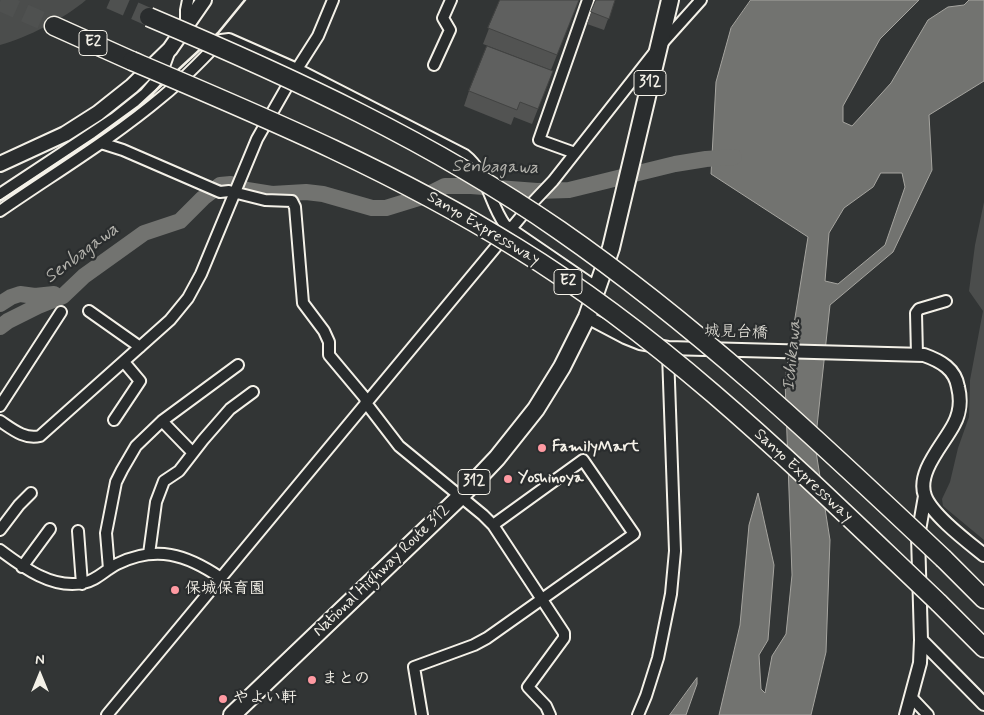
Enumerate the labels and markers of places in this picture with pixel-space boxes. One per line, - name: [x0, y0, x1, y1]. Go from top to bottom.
- place label: FamilyMart: [552, 438, 639, 458]
- marker: FamilyMart: [536, 442, 548, 454]
- place label: Yoshinoya: [518, 469, 584, 489]
- marker: Yoshinoya: [502, 473, 514, 485]
- place label: 保城保育園: [185, 580, 265, 600]
- marker: 保城保育園: [169, 584, 181, 596]
- place label: まとの: [322, 670, 370, 690]
- marker: まとの: [306, 674, 318, 686]
- place label: やよい軒: [233, 689, 297, 709]
- marker: やよい軒: [217, 693, 229, 705]

